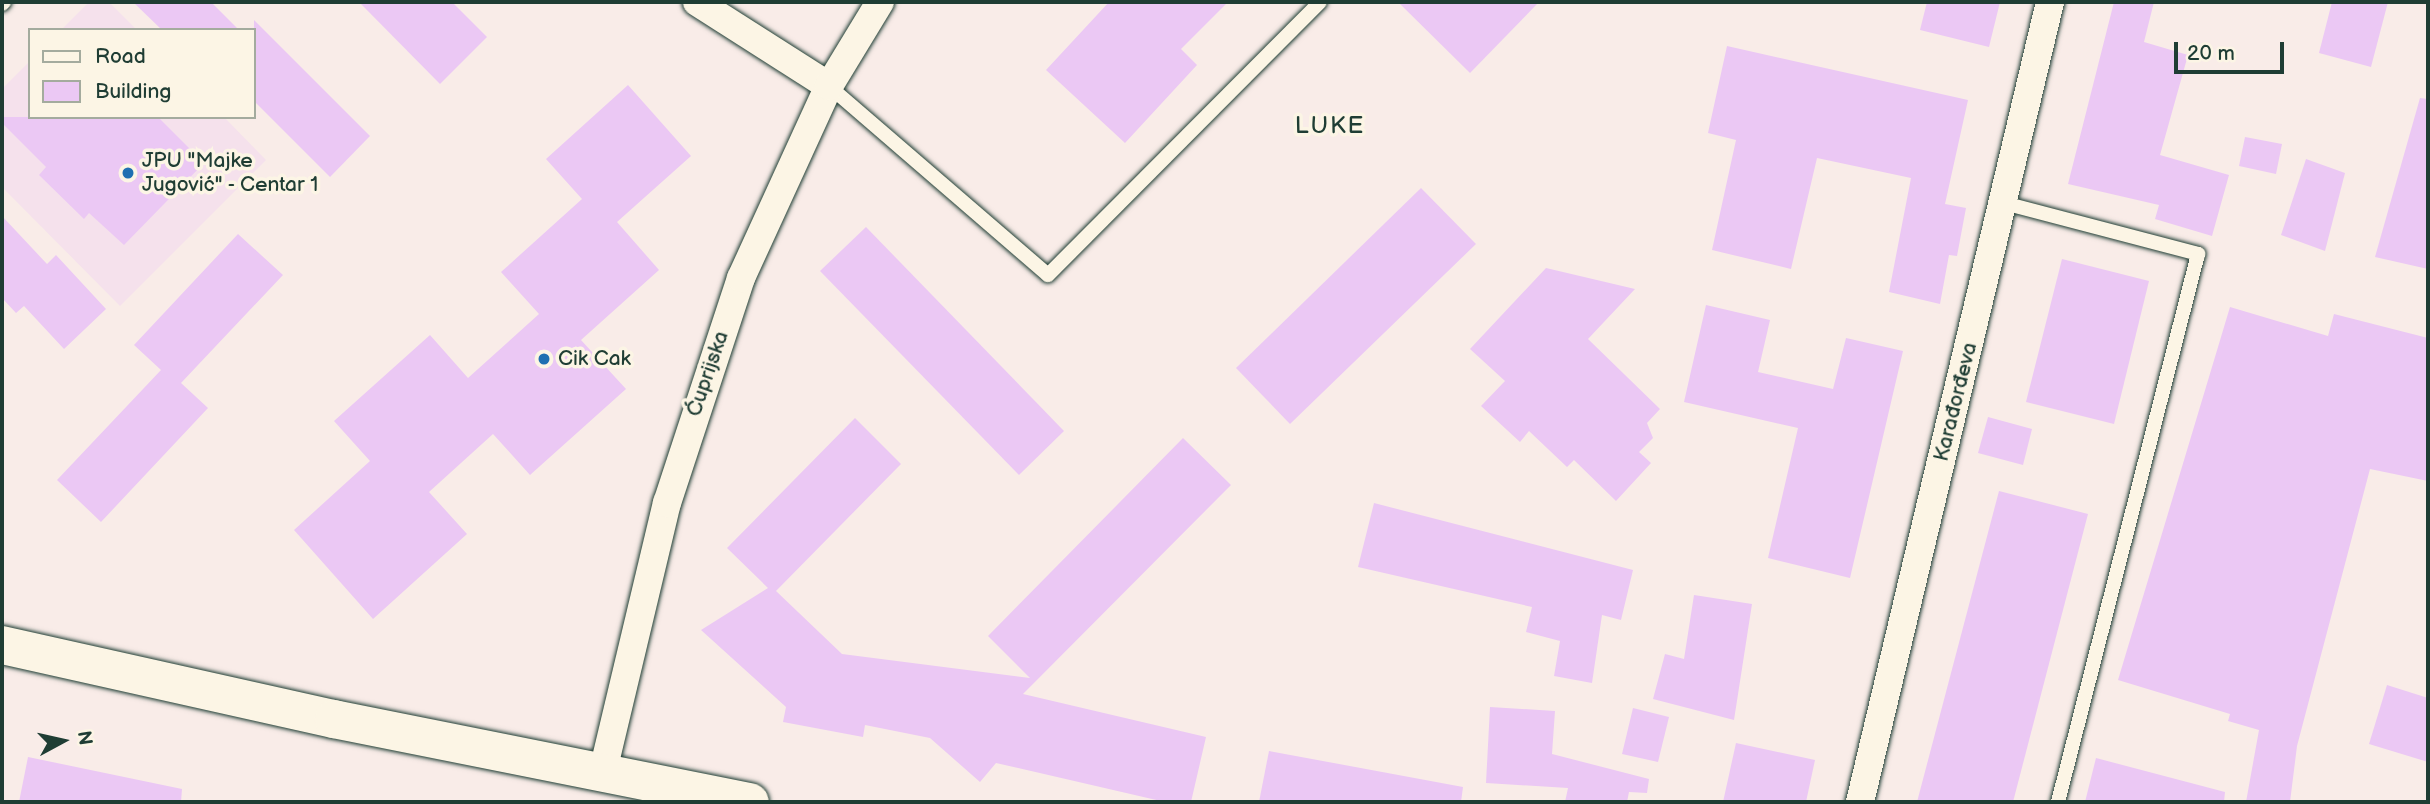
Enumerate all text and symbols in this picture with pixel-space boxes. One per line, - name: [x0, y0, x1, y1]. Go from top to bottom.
- legend: [28, 28, 256, 119]
- scale bar: [2178, 28, 2288, 72]
- text: 20 m: [2187, 41, 2235, 66]
- text: Road: [95, 44, 146, 69]
- text: Building: [95, 79, 171, 104]
- district label: LUKE: [1295, 112, 1365, 140]
- place label: JPU "Majke Jugović" - Centar 1: [142, 148, 320, 198]
- marker: JPU "Majke Jugović" - Centar 1: [120, 165, 136, 181]
- street label: Ćuprijska: [682, 328, 734, 420]
- street label: Karađorđeva: [1929, 340, 1983, 464]
- place label: Cik Cak: [558, 346, 631, 372]
- marker: Cik Cak: [536, 351, 552, 367]
- north arrow: [28, 706, 98, 776]
- text: N: [72, 729, 97, 747]

